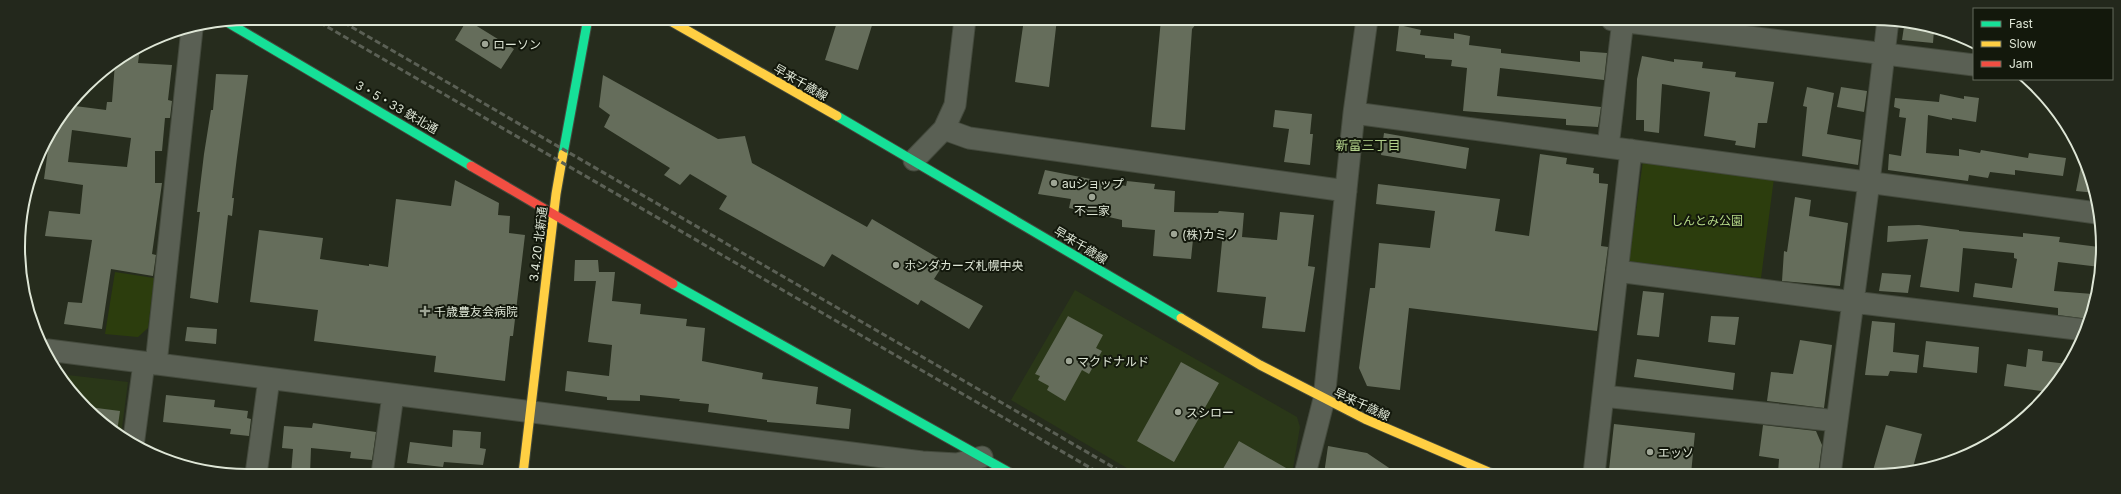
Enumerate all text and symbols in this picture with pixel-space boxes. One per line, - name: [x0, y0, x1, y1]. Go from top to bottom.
- legend: [1973, 8, 2113, 80]
- text: Fast: [2009, 16, 2033, 31]
- text: Slow: [2009, 36, 2037, 51]
- place label: ローソン: [493, 37, 541, 52]
- marker: ローソン: [480, 39, 490, 49]
- text: Jam: [2009, 56, 2033, 71]
- street label: 早来千歳線: [771, 61, 831, 103]
- street label: 3・5・33 鉄北通: [353, 77, 441, 137]
- district label: 新富三丁目: [1335, 137, 1401, 153]
- place label: auショップ: [1062, 176, 1124, 191]
- marker: auショップ: [1049, 178, 1059, 188]
- marker: 不二家: [1087, 192, 1097, 202]
- place label: 不二家: [1074, 203, 1110, 218]
- street label: 3.4.20 北新通: [526, 206, 550, 282]
- park label: しんとみ公園: [1671, 213, 1743, 228]
- street label: 早来千歳線: [1051, 223, 1111, 267]
- place label: (株)カミノ: [1182, 227, 1239, 242]
- marker: (株)カミノ: [1169, 229, 1179, 239]
- place label: ホンダカーズ札幌中央: [904, 258, 1023, 273]
- marker: ホンダカーズ札幌中央: [891, 260, 901, 270]
- place label: 千歳豊友会病院: [434, 304, 518, 319]
- marker: 千歳豊友会病院: [419, 305, 431, 317]
- place label: マクドナルド: [1077, 354, 1149, 369]
- marker: マクドナルド: [1064, 356, 1074, 366]
- street label: 早来千歳線: [1332, 385, 1392, 423]
- place label: スシロー: [1186, 405, 1234, 420]
- marker: スシロー: [1173, 407, 1183, 417]
- place label: エッソ: [1658, 445, 1694, 460]
- marker: エッソ: [1645, 447, 1655, 457]

